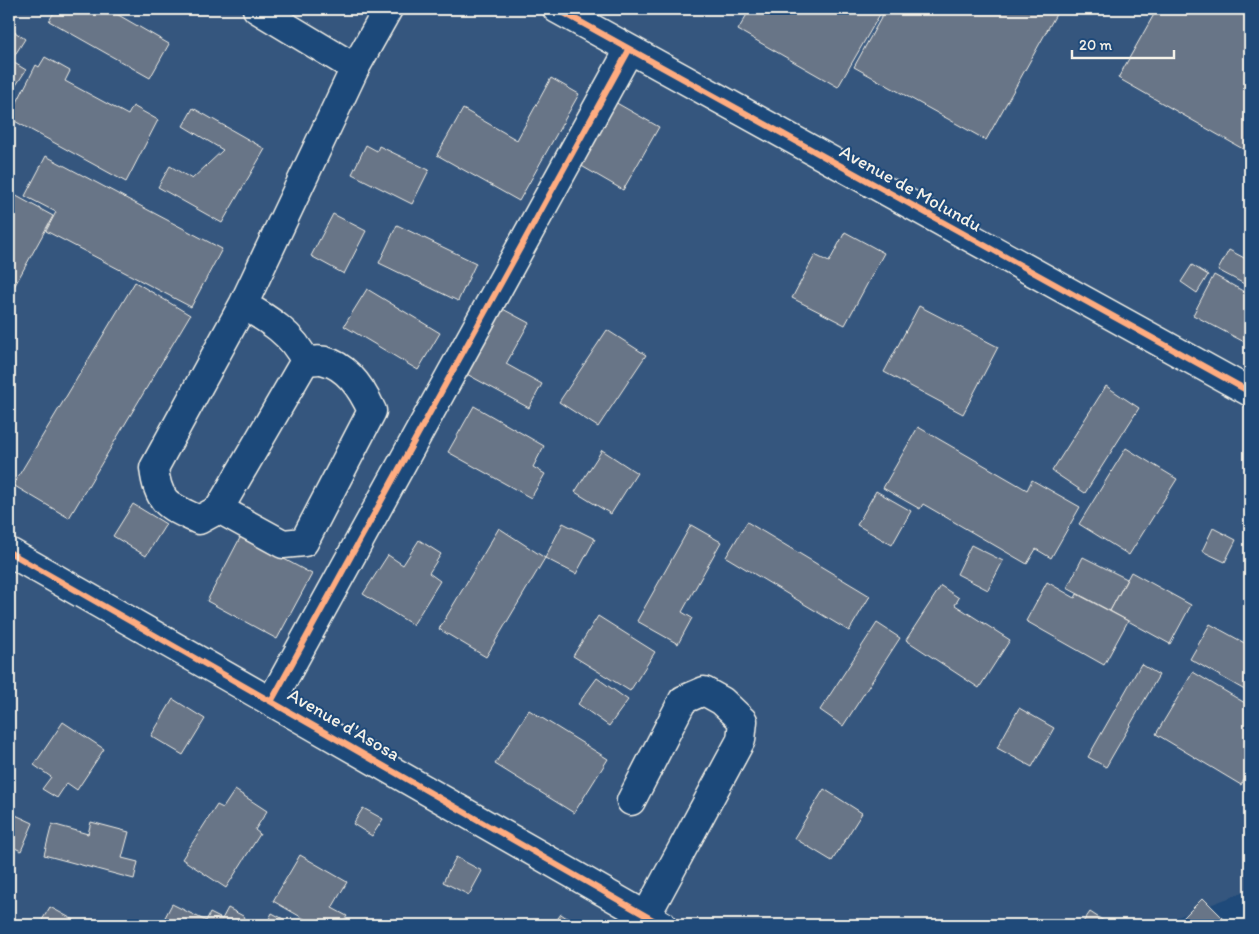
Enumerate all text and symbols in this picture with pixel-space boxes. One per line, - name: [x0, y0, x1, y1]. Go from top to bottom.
- scale bar: [1072, 28, 1174, 60]
- text: 20 m: [1079, 36, 1113, 54]
- street label: Avenue de Molundu: [836, 139, 986, 237]
- street label: Avenue d'Asosa: [284, 683, 404, 765]

